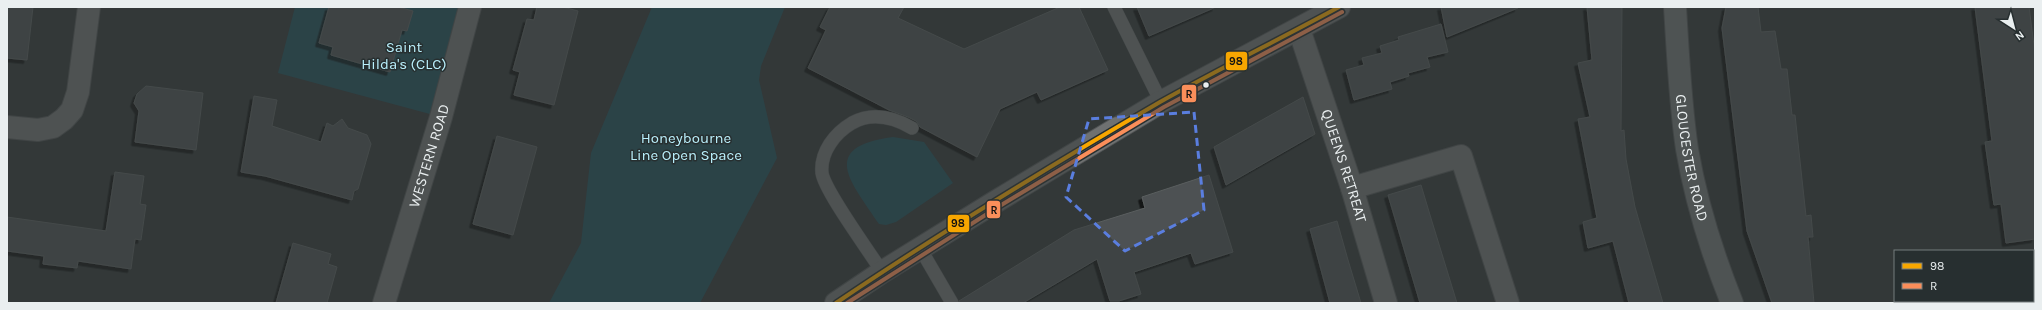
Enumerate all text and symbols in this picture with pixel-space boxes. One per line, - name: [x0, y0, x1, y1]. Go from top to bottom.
- north arrow: [1994, 8, 2034, 48]
- text: N: [2013, 28, 2027, 43]
- park label: Saint Hilda's (CLC): [361, 38, 447, 73]
- line badge: 98: [1225, 51, 1248, 71]
- text: 98: [1229, 55, 1243, 68]
- unlabelled marker: [1201, 80, 1211, 90]
- line badge: R: [1181, 84, 1197, 103]
- text: R: [1185, 88, 1193, 101]
- street label: GLOUCESTER ROAD: [1672, 94, 1712, 223]
- street label: WESTERN ROAD: [405, 102, 453, 210]
- street label: QUEENS RETREAT: [1317, 107, 1371, 225]
- park label: Honeybourne Line Open Space: [630, 129, 742, 164]
- line badge: R: [986, 200, 1001, 219]
- text: R: [990, 204, 998, 217]
- line badge: 98: [947, 214, 970, 233]
- text: 98: [951, 217, 965, 230]
- legend: [1894, 250, 2034, 302]
- text: 98: [1930, 259, 1944, 273]
- text: R: [1930, 279, 1937, 293]

